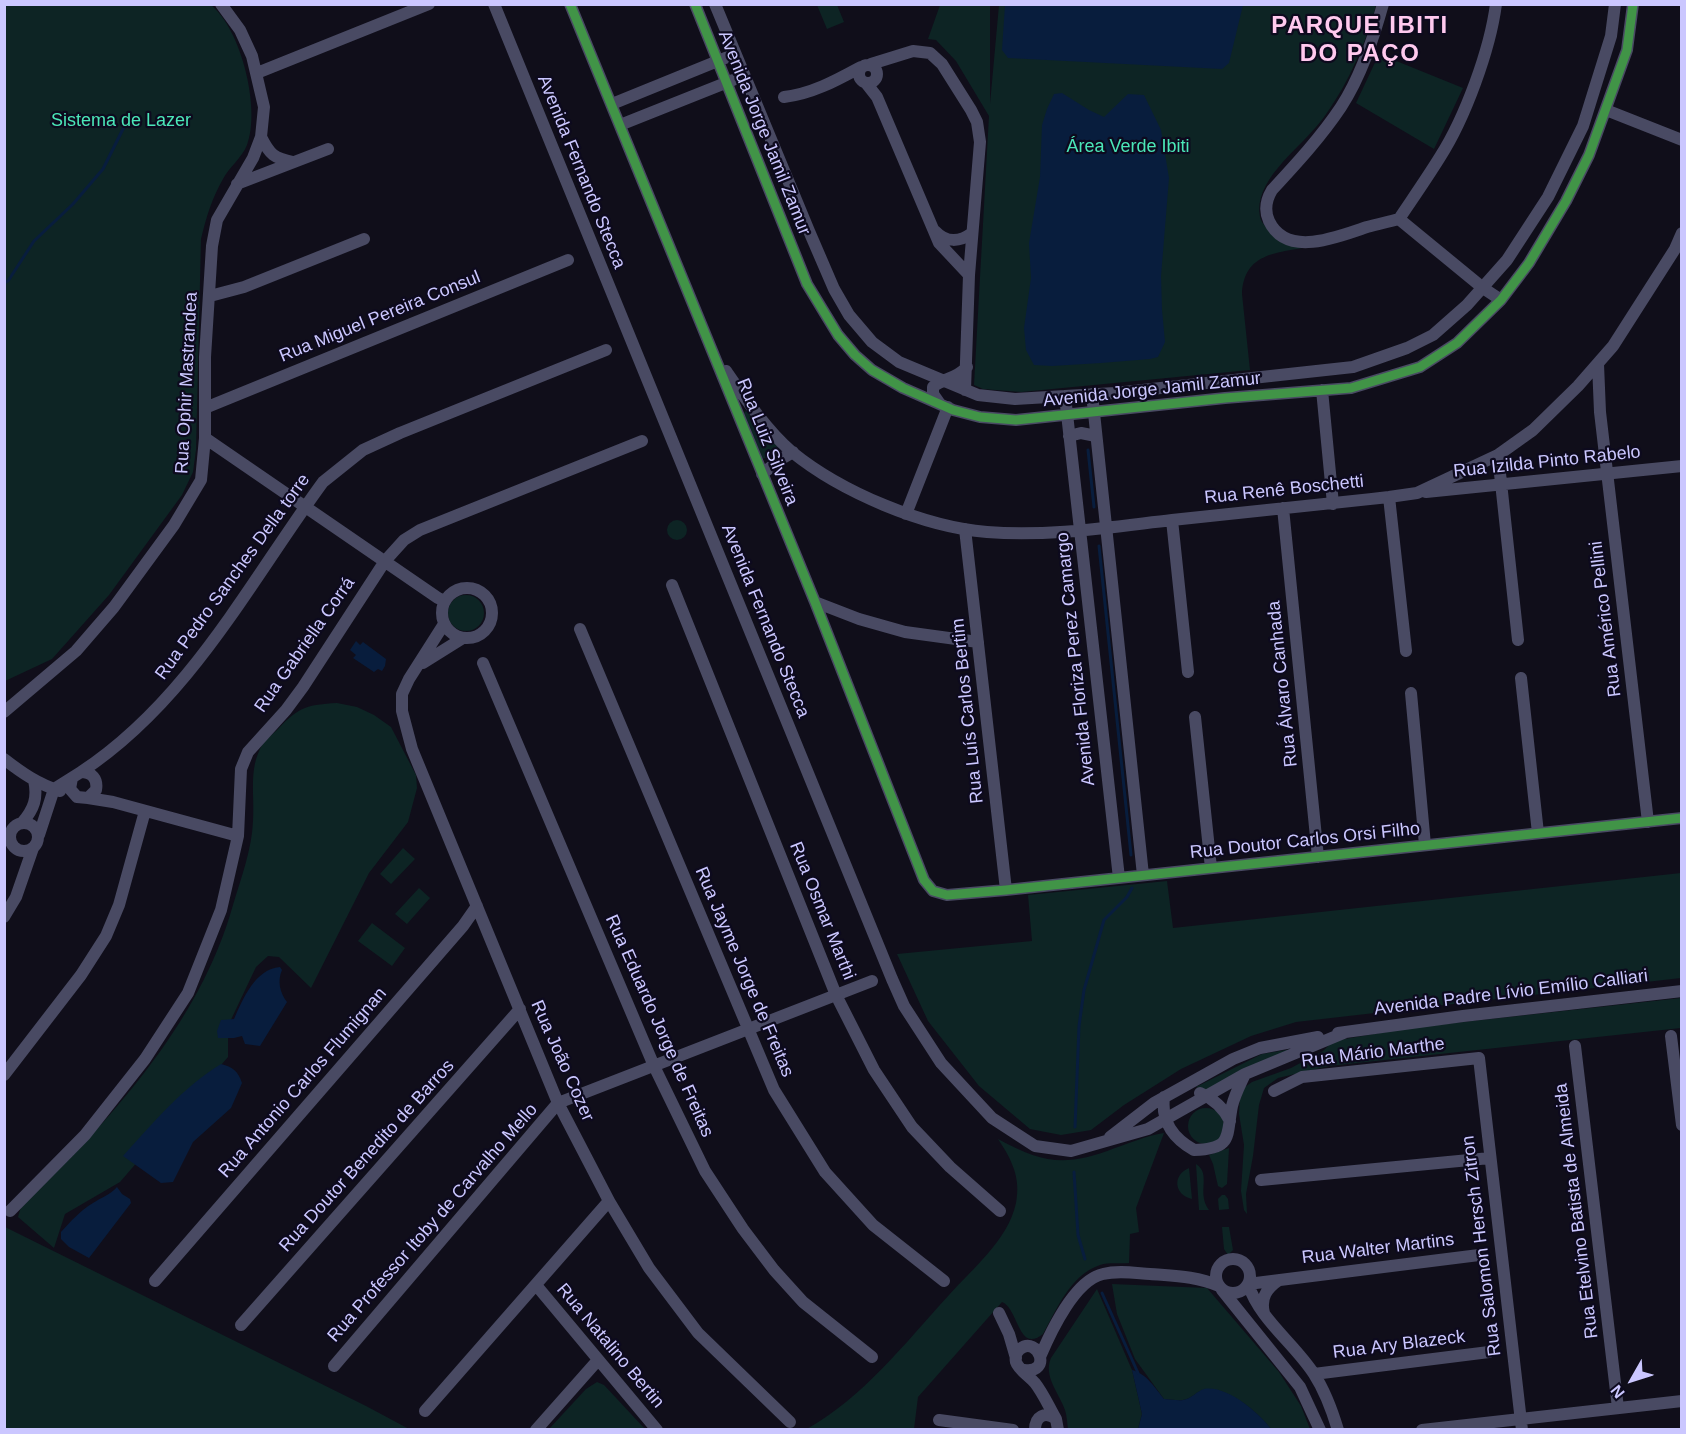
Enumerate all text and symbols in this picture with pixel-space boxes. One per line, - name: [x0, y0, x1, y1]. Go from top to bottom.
- district label: PARQUE IBITI DO PAÇO: [1271, 12, 1449, 68]
- street label: Avenida Jorge Jamil Zamur: [713, 28, 815, 238]
- street label: Avenida Fernando Stecca: [532, 72, 630, 272]
- park label: Sistema de Lazer: [51, 110, 191, 132]
- park label: Área Verde Ibiti: [1066, 136, 1190, 158]
- street label: Rua Miguel Pereira Consul: [276, 267, 484, 367]
- street label: Rua Ophir Mastrandea: [171, 292, 203, 474]
- street label: Avenida Jorge Jamil Zamur: [1042, 368, 1262, 412]
- street label: Rua Luiz Silveira: [732, 375, 802, 509]
- street label: Rua Izilda Pinto Rabelo: [1452, 441, 1642, 483]
- street label: Rua Pedro Sanches Della torre: [151, 470, 315, 684]
- street label: Rua Renê Boschetti: [1203, 471, 1365, 509]
- street label: Avenida Fernando Stecca: [716, 521, 814, 721]
- street label: Avenida Floriza Perez Camargo: [1052, 531, 1100, 787]
- street label: Rua Américo Pellini: [1586, 540, 1626, 698]
- street label: Rua Gabriella Corrá: [250, 573, 360, 717]
- street label: Rua Álvaro Canhada: [1264, 600, 1302, 768]
- street label: Rua Luís Carlos Bertim: [948, 617, 988, 805]
- street label: Rua Doutor Carlos Orsi Filho: [1189, 818, 1421, 864]
- street label: Rua Osmar Marthi: [784, 839, 860, 983]
- street label: Rua Jayme Jorge de Freitas: [690, 864, 798, 1080]
- street label: Rua Eduardo Jorge de Freitas: [600, 911, 718, 1141]
- street label: Avenida Padre Lívio Emílio Calliari: [1373, 965, 1649, 1021]
- street label: Rua Antonio Carlos Flumignan: [214, 983, 392, 1183]
- street label: Rua João Cozer: [526, 997, 598, 1125]
- street label: Rua Mário Marthe: [1300, 1034, 1446, 1072]
- street label: Rua Doutor Benedito de Barros: [275, 1055, 459, 1257]
- street label: Rua Etelvino Batista de Almeida: [1551, 1082, 1603, 1340]
- street label: Rua Professor Itoby de Carvalho Mello: [323, 1099, 543, 1347]
- street label: Rua Salomon Hersch Zitron: [1458, 1134, 1506, 1358]
- street label: Rua Walter Martins: [1301, 1229, 1455, 1269]
- street label: Rua Natalino Bertin: [552, 1279, 668, 1413]
- street label: Rua Ary Blazeck: [1332, 1326, 1466, 1364]
- north arrow: [1602, 1350, 1662, 1410]
- text: N: [1607, 1382, 1628, 1401]

